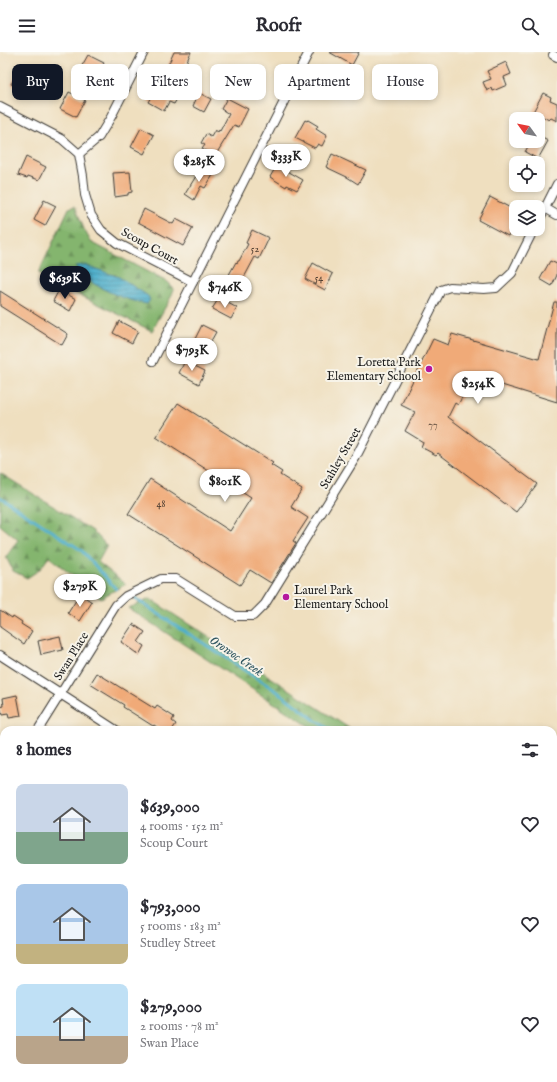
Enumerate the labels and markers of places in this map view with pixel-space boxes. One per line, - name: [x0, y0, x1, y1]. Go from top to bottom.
- pin: $333K: [258, 144, 314, 178]
- pin: $285K: [171, 149, 227, 183]
- pin: $639K: [37, 266, 93, 300]
- pin: $746K: [197, 275, 253, 309]
- pin: $793K: [164, 338, 220, 372]
- place label: Loretta Park Elementary School: [327, 355, 422, 384]
- marker: Loretta Park Elementary School: [424, 364, 434, 374]
- pin: $254K: [450, 371, 506, 405]
- pin: $801K: [197, 469, 253, 503]
- pin: $279K: [52, 574, 108, 608]
- place label: Laurel Park Elementary School: [294, 583, 389, 612]
- marker: Laurel Park Elementary School: [281, 592, 291, 602]

